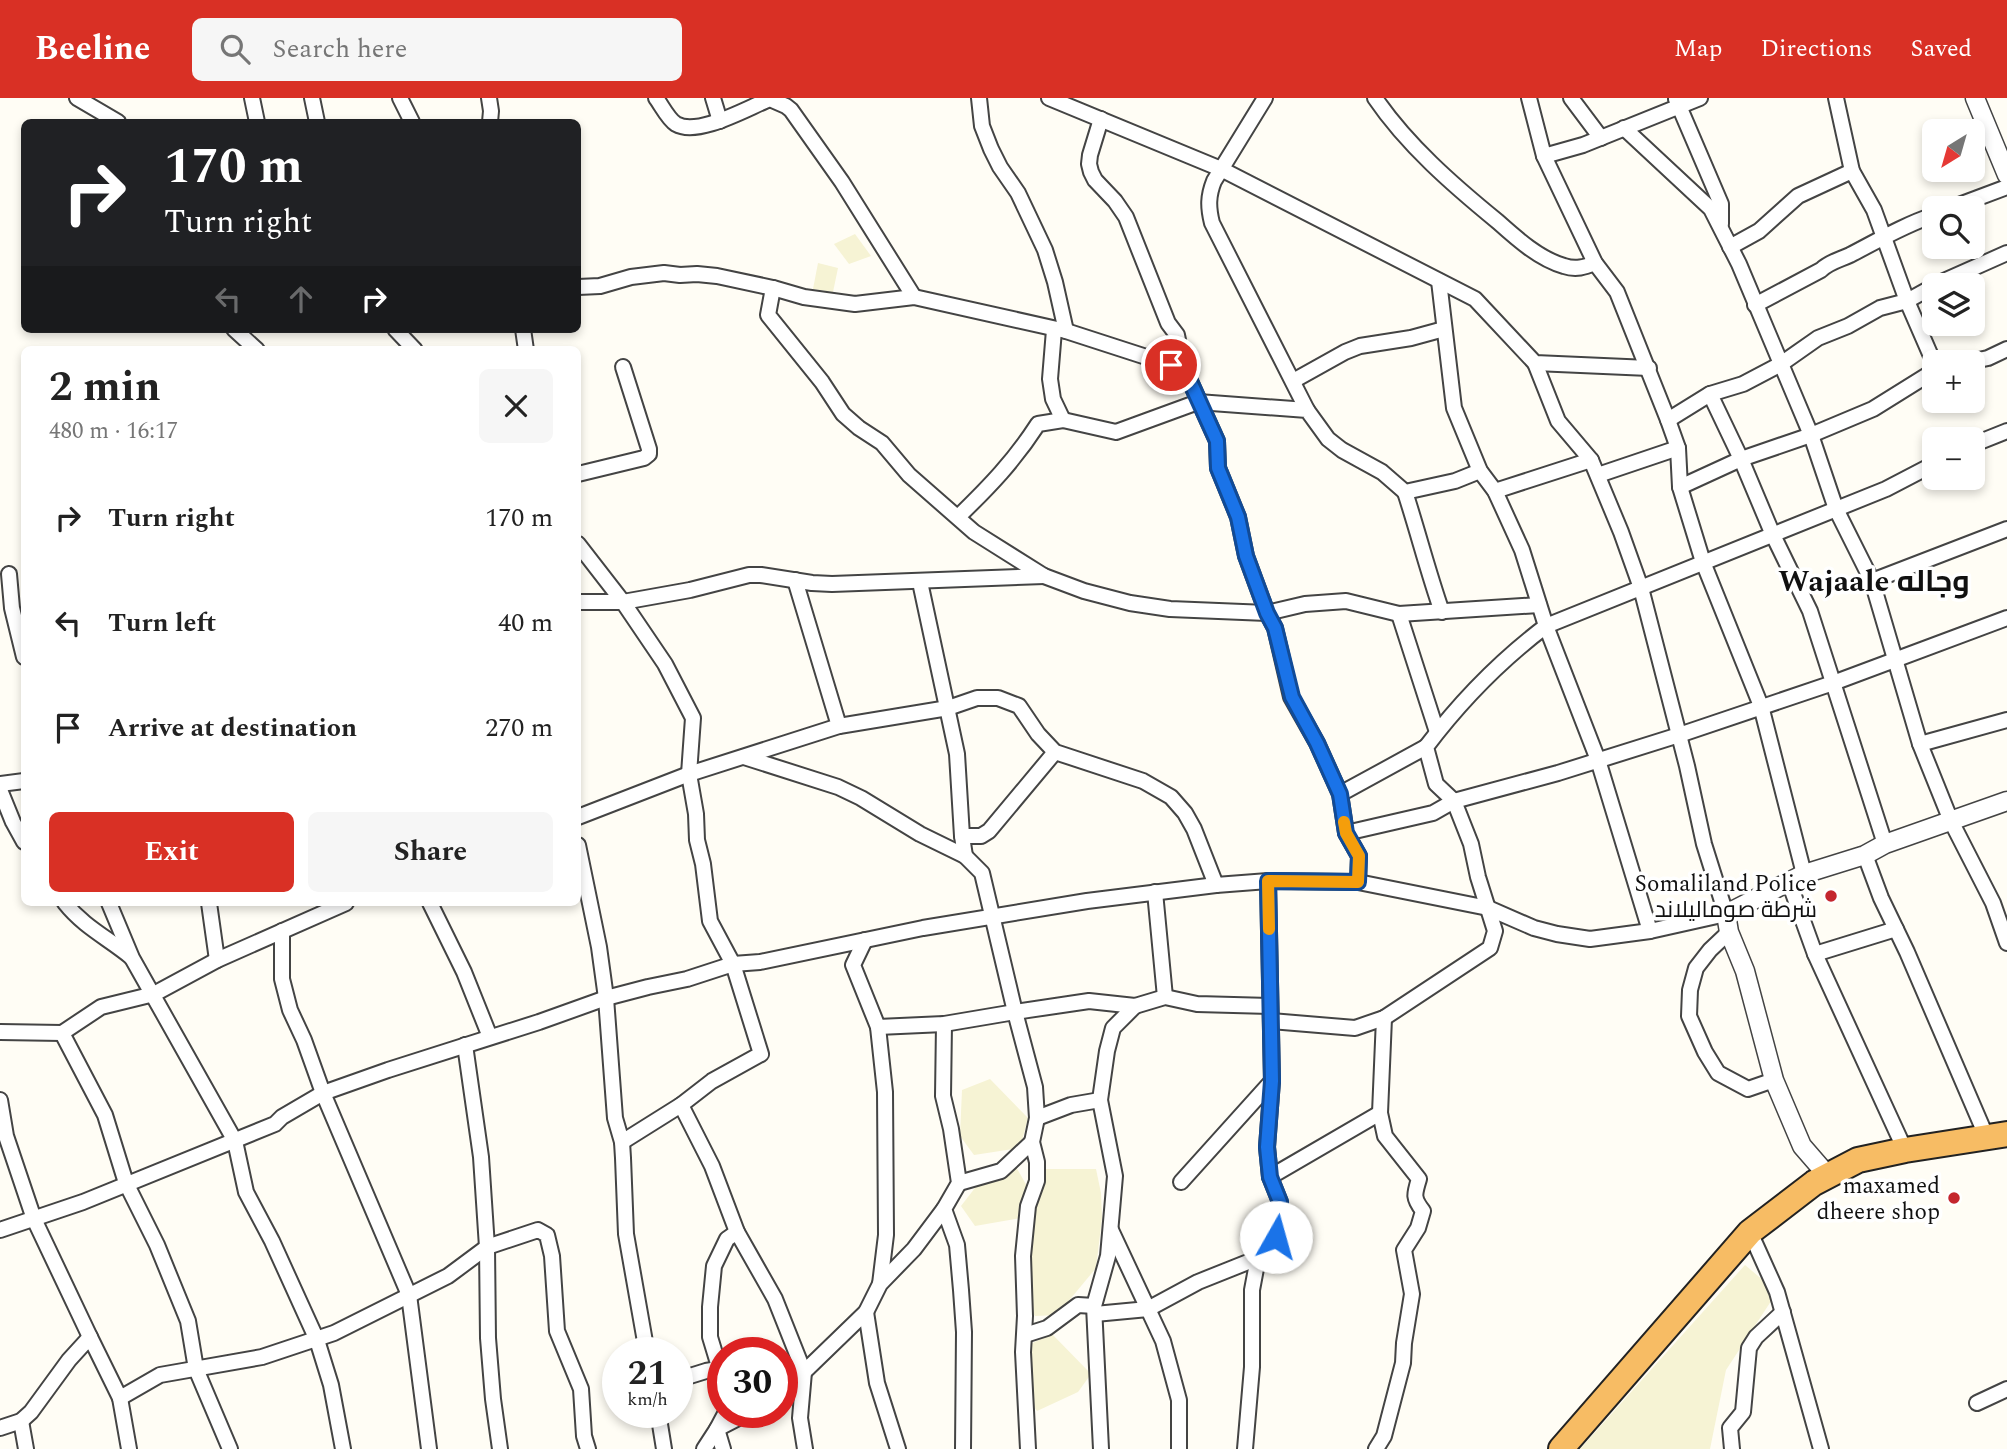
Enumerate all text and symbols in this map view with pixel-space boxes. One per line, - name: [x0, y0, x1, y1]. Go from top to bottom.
- search box: [192, 18, 682, 81]
- text: Beeline: [35, 24, 150, 74]
- text: Search here: [272, 29, 407, 69]
- icon: search: [216, 30, 254, 68]
- text: Map: [1674, 31, 1722, 67]
- text: Directions: [1760, 31, 1872, 67]
- text: Saved: [1910, 31, 1972, 67]
- north arrow: [1922, 119, 1984, 182]
- map controls: [1922, 119, 1985, 490]
- text: 170 m: [164, 130, 303, 205]
- icon: right: [49, 147, 140, 238]
- button: search: [1922, 196, 1985, 259]
- text: Turn right: [164, 198, 312, 247]
- button: layers: [1922, 273, 1985, 336]
- icon: left: [209, 280, 247, 318]
- icon: ahead: [282, 280, 320, 318]
- icon: right: [355, 280, 393, 318]
- pin: [1141, 335, 1201, 395]
- icon: arrive: [1152, 346, 1190, 384]
- button: +: [1922, 350, 1985, 413]
- text: 2 min: [49, 356, 161, 419]
- button: close: [479, 369, 553, 443]
- text: 480 m · 16:17: [49, 414, 178, 449]
- button: −: [1922, 427, 1985, 490]
- text: Turn right: [108, 498, 235, 538]
- text: 170 m: [485, 498, 553, 538]
- icon: right: [49, 499, 87, 537]
- district label: Wajaale وجاله: [1778, 559, 1970, 605]
- text: Turn left: [108, 603, 216, 643]
- text: 40 m: [498, 603, 553, 643]
- icon: left: [49, 604, 87, 642]
- text: Arrive at destination: [108, 708, 357, 748]
- text: 270 m: [485, 708, 553, 748]
- icon: arrive: [49, 709, 87, 747]
- button: Exit: [49, 812, 294, 892]
- button: Share: [308, 812, 553, 892]
- place label: Somaliland Police شرطة صوماليلاند: [1634, 867, 1817, 928]
- marker: Somaliland Police شرطة صوماليلاند: [1823, 888, 1839, 904]
- place label: maxamed dheere shop: [1817, 1169, 1940, 1230]
- marker: maxamed dheere shop: [1946, 1190, 1962, 1206]
- position arrow: [1239, 1200, 1313, 1274]
- speed limit sign: 30: [707, 1337, 798, 1428]
- text: 21: [628, 1347, 667, 1400]
- text: km/h: [627, 1386, 668, 1413]

